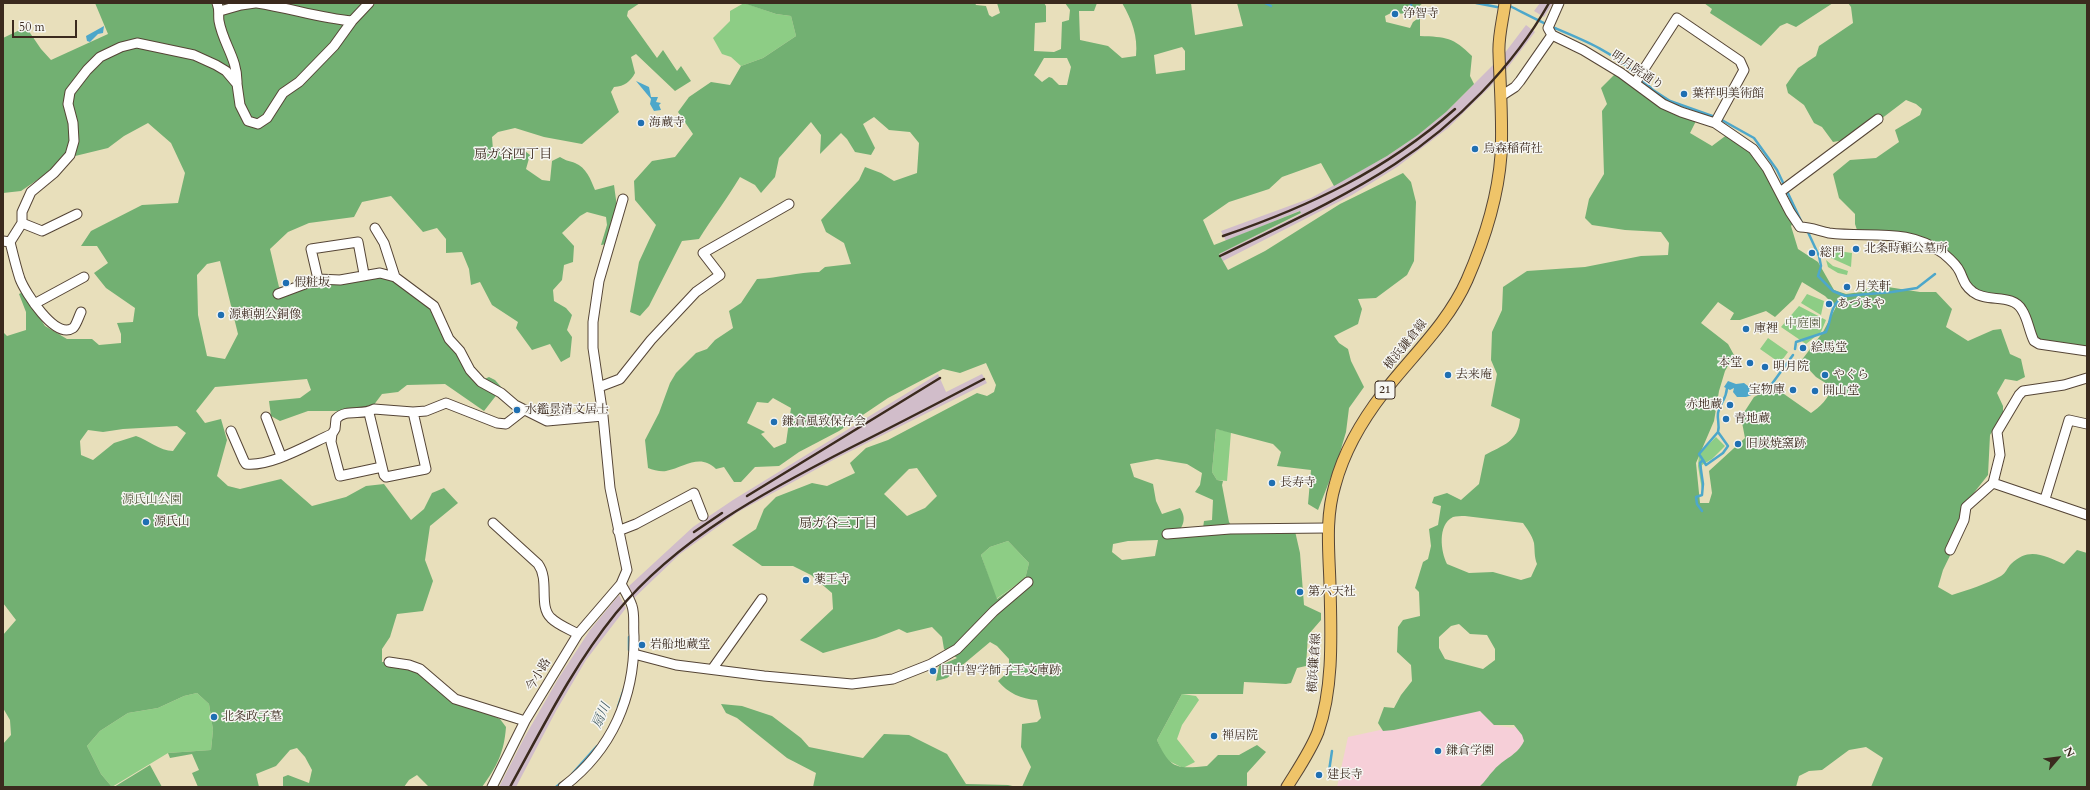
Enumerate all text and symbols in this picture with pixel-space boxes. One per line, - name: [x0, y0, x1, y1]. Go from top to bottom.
- place label: 浄智寺: [1403, 7, 1439, 21]
- marker: 浄智寺: [1390, 9, 1400, 19]
- scale bar: [14, 12, 79, 38]
- text: 50 m: [19, 19, 45, 35]
- street label: 明月院通り: [1608, 48, 1666, 94]
- place label: 葉祥明美術館: [1692, 87, 1764, 101]
- marker: 葉祥明美術館: [1679, 89, 1689, 99]
- place label: 海蔵寺: [649, 116, 685, 130]
- marker: 海蔵寺: [636, 118, 646, 128]
- place label: 烏森稲荷社: [1483, 142, 1543, 156]
- marker: 烏森稲荷社: [1470, 144, 1480, 154]
- district label: 扇ガ谷四丁目: [474, 147, 552, 163]
- place label: 北条時頼公墓所: [1864, 242, 1948, 256]
- marker: 北条時頼公墓所: [1851, 244, 1861, 254]
- place label: 総門: [1820, 246, 1844, 260]
- marker: 総門: [1807, 248, 1817, 258]
- place label: 假粧坂: [294, 276, 330, 290]
- marker: 假粧坂: [281, 278, 291, 288]
- place label: 月笑軒: [1855, 280, 1891, 294]
- marker: 月笑軒: [1842, 282, 1852, 292]
- place label: あづまや: [1837, 297, 1885, 311]
- marker: あづまや: [1824, 299, 1834, 309]
- place label: 源頼朝公銅像: [229, 308, 301, 322]
- marker: 源頼朝公銅像: [216, 310, 226, 320]
- street label: 横浜鎌倉線: [1382, 317, 1430, 373]
- park label: 中庭園: [1785, 317, 1821, 331]
- place label: 庫裡: [1754, 322, 1778, 336]
- marker: 庫裡: [1741, 324, 1751, 334]
- place label: 絵馬堂: [1811, 341, 1847, 355]
- marker: 絵馬堂: [1798, 343, 1808, 353]
- place label: 本堂: [1718, 356, 1742, 370]
- marker: 本堂: [1745, 358, 1755, 368]
- place label: 明月院: [1773, 360, 1809, 374]
- marker: 明月院: [1760, 362, 1770, 372]
- place label: 去来庵: [1456, 368, 1492, 382]
- place label: やぐら: [1833, 368, 1869, 382]
- marker: 去来庵: [1443, 370, 1453, 380]
- marker: やぐら: [1820, 370, 1830, 380]
- road number: 21: [1375, 381, 1395, 399]
- place label: 宝物庫: [1749, 383, 1785, 397]
- place label: 開山堂: [1823, 384, 1859, 398]
- marker: 宝物庫: [1788, 385, 1798, 395]
- marker: 開山堂: [1810, 386, 1820, 396]
- place label: 赤地蔵: [1686, 398, 1722, 412]
- marker: 赤地蔵: [1725, 400, 1735, 410]
- place label: 水鑑景清文居士: [525, 403, 609, 417]
- marker: 水鑑景清文居士: [512, 405, 522, 415]
- place label: 青地蔵: [1734, 412, 1770, 426]
- marker: 青地蔵: [1721, 414, 1731, 424]
- place label: 鎌倉風致保存会: [782, 415, 866, 429]
- marker: 鎌倉風致保存会: [769, 417, 779, 427]
- place label: 旧炭焼窯跡: [1746, 437, 1806, 451]
- marker: 旧炭焼窯跡: [1733, 439, 1743, 449]
- place label: 長寿寺: [1280, 476, 1316, 490]
- marker: 長寿寺: [1267, 478, 1277, 488]
- park label: 源氏山公園: [122, 493, 182, 507]
- place label: 源氏山: [154, 515, 190, 529]
- district label: 扇ガ谷三丁目: [799, 516, 877, 532]
- marker: 源氏山: [141, 517, 151, 527]
- place label: 薬王寺: [814, 573, 850, 587]
- marker: 薬王寺: [801, 575, 811, 585]
- place label: 第六天社: [1308, 585, 1356, 599]
- marker: 第六天社: [1295, 587, 1305, 597]
- street label: 横浜鎌倉線: [1306, 633, 1324, 693]
- place label: 岩船地蔵堂: [650, 638, 710, 652]
- marker: 岩船地蔵堂: [637, 640, 647, 650]
- street label: 今小路: [524, 656, 554, 694]
- place label: 田中智学師子王文庫跡: [941, 664, 1061, 678]
- marker: 田中智学師子王文庫跡: [928, 666, 938, 676]
- water label: 扇川: [590, 701, 614, 731]
- place label: 北条政子墓: [222, 710, 282, 724]
- marker: 北条政子墓: [209, 712, 219, 722]
- place label: 禅居院: [1222, 729, 1258, 743]
- marker: 禅居院: [1209, 731, 1219, 741]
- north arrow: [2038, 738, 2078, 778]
- place label: 鎌倉学園: [1446, 744, 1494, 758]
- text: N: [2060, 744, 2078, 760]
- marker: 鎌倉学園: [1433, 746, 1443, 756]
- place label: 建長寺: [1327, 768, 1363, 782]
- marker: 建長寺: [1314, 770, 1324, 780]

